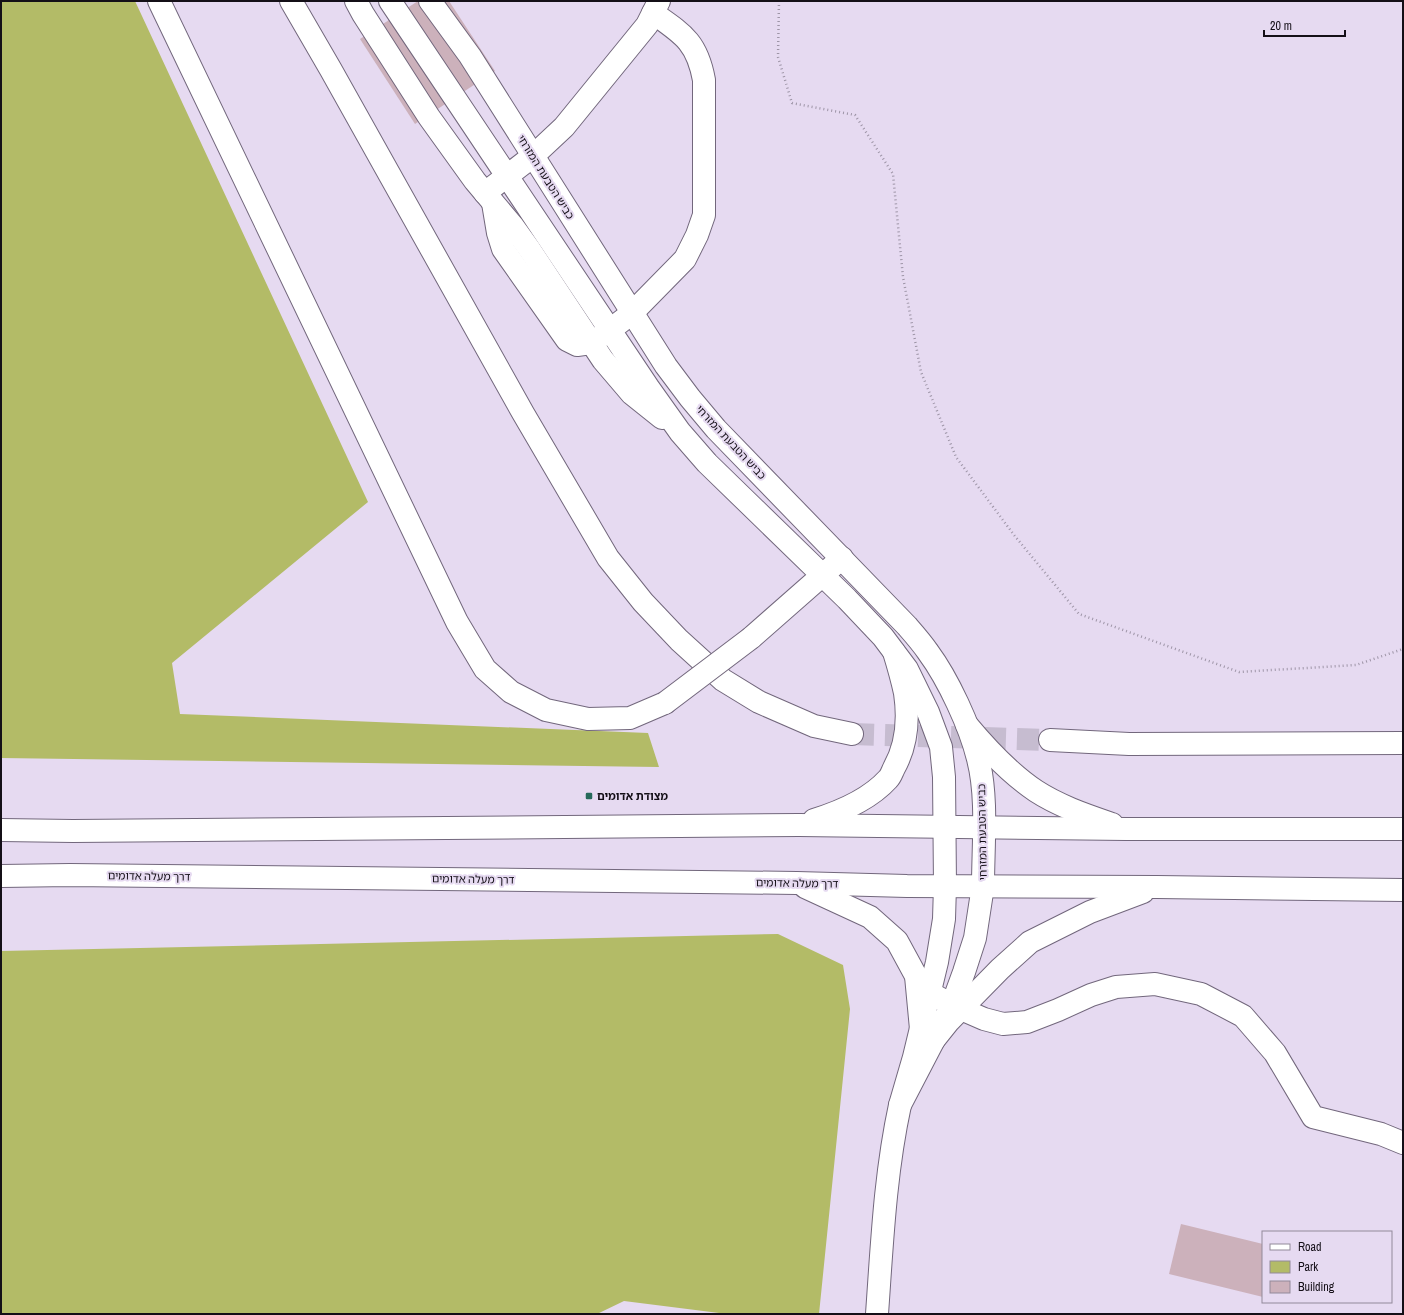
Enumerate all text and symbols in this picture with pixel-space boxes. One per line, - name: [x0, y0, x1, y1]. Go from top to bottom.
- scale bar: [1264, 12, 1345, 38]
- text: 20 m: [1270, 18, 1292, 34]
- street label: כביש הטבעת המזרחי: [514, 132, 578, 222]
- street label: כביש הטבעת המזרחי: [693, 402, 769, 482]
- street label: כביש הטבעת המזרחי: [974, 783, 990, 880]
- place label: מצודת אדומים: [597, 789, 668, 803]
- marker: מצודת אדומים: [584, 791, 594, 801]
- street label: דרך מעלה אדומים: [108, 868, 190, 884]
- street label: דרך מעלה אדומים: [432, 871, 514, 887]
- street label: דרך מעלה אדומים: [756, 875, 838, 891]
- legend: [1262, 1231, 1392, 1303]
- text: Road: [1298, 1239, 1322, 1255]
- text: Park: [1298, 1259, 1318, 1275]
- text: Building: [1298, 1279, 1335, 1295]

